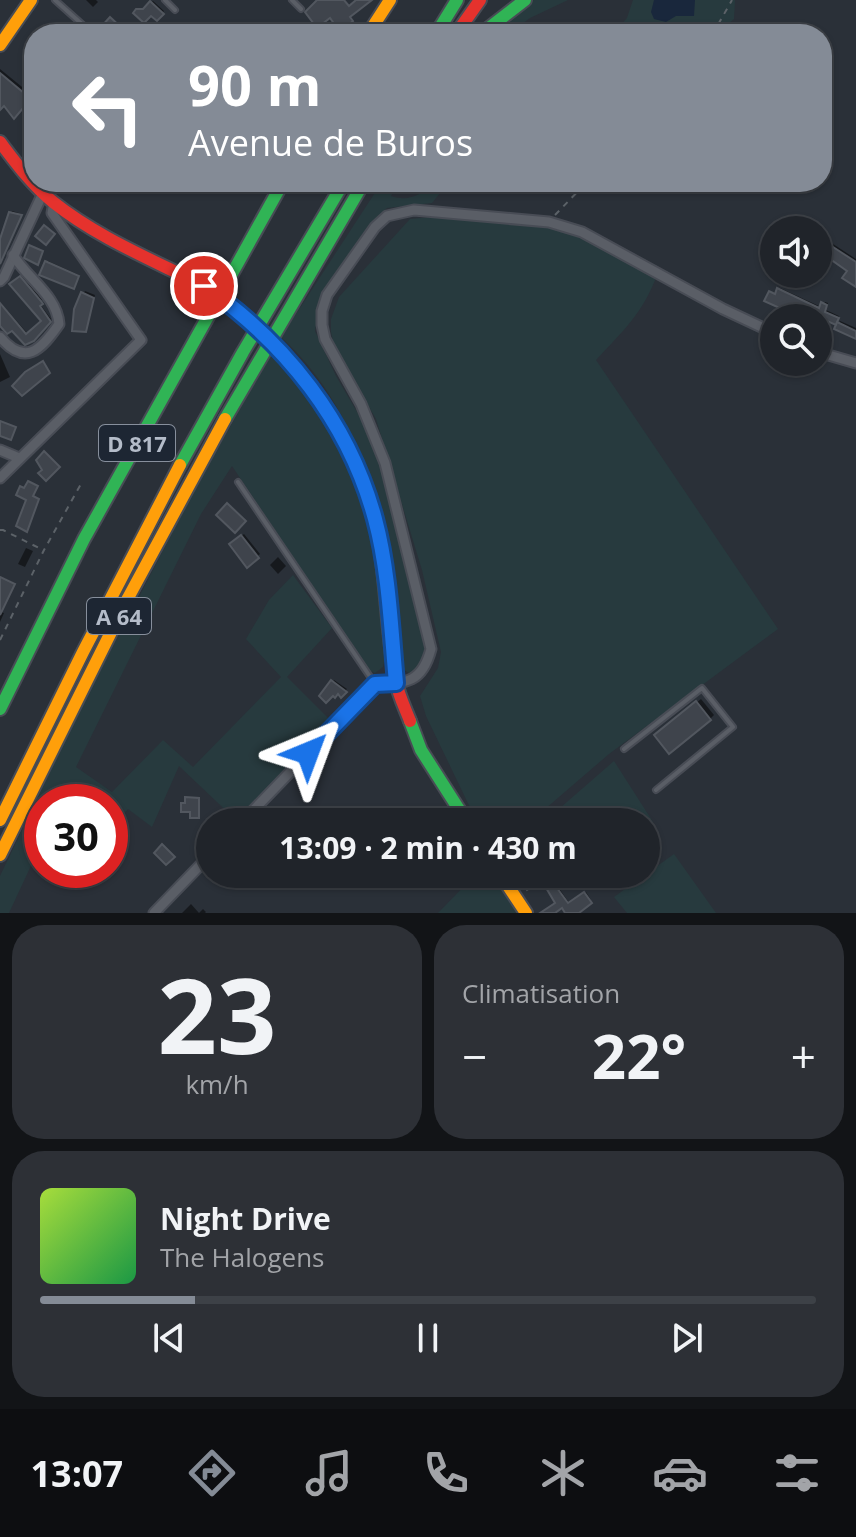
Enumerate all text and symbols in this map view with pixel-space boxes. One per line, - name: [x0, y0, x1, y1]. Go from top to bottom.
- text: 90 m: [188, 46, 322, 122]
- icon: left: [56, 56, 160, 160]
- text: Avenue de Buros: [188, 118, 473, 167]
- map controls: [760, 216, 832, 376]
- button: sound: [760, 216, 832, 288]
- pin: [170, 252, 238, 320]
- icon: arrive: [182, 264, 226, 308]
- button: search: [760, 304, 832, 376]
- road number: D 817: [99, 425, 175, 461]
- road number: A 64: [87, 598, 151, 634]
- position arrow: [266, 711, 350, 795]
- speed limit sign: 30: [24, 784, 128, 888]
- text: 13:09 · 2 min · 430 m: [279, 827, 577, 868]
- text: 23: [158, 943, 276, 1084]
- text: Climatisation: [462, 975, 620, 1011]
- text: 22°: [592, 1015, 686, 1097]
- text: −: [462, 1026, 487, 1086]
- text: +: [791, 1026, 816, 1086]
- text: km/h: [185, 1066, 249, 1102]
- text: Night Drive: [160, 1198, 331, 1239]
- text: The Halogens: [160, 1239, 325, 1275]
- icon: previous: [147, 1316, 191, 1360]
- icon: pause: [406, 1316, 450, 1360]
- icon: next: [665, 1316, 709, 1360]
- icon: directions: [184, 1445, 240, 1501]
- icon: music: [301, 1445, 357, 1501]
- icon: phone: [418, 1445, 474, 1501]
- icon: climate: [535, 1445, 591, 1501]
- icon: car: [652, 1445, 708, 1501]
- icon: filters: [769, 1445, 825, 1501]
- text: 13:07: [31, 1449, 123, 1498]

